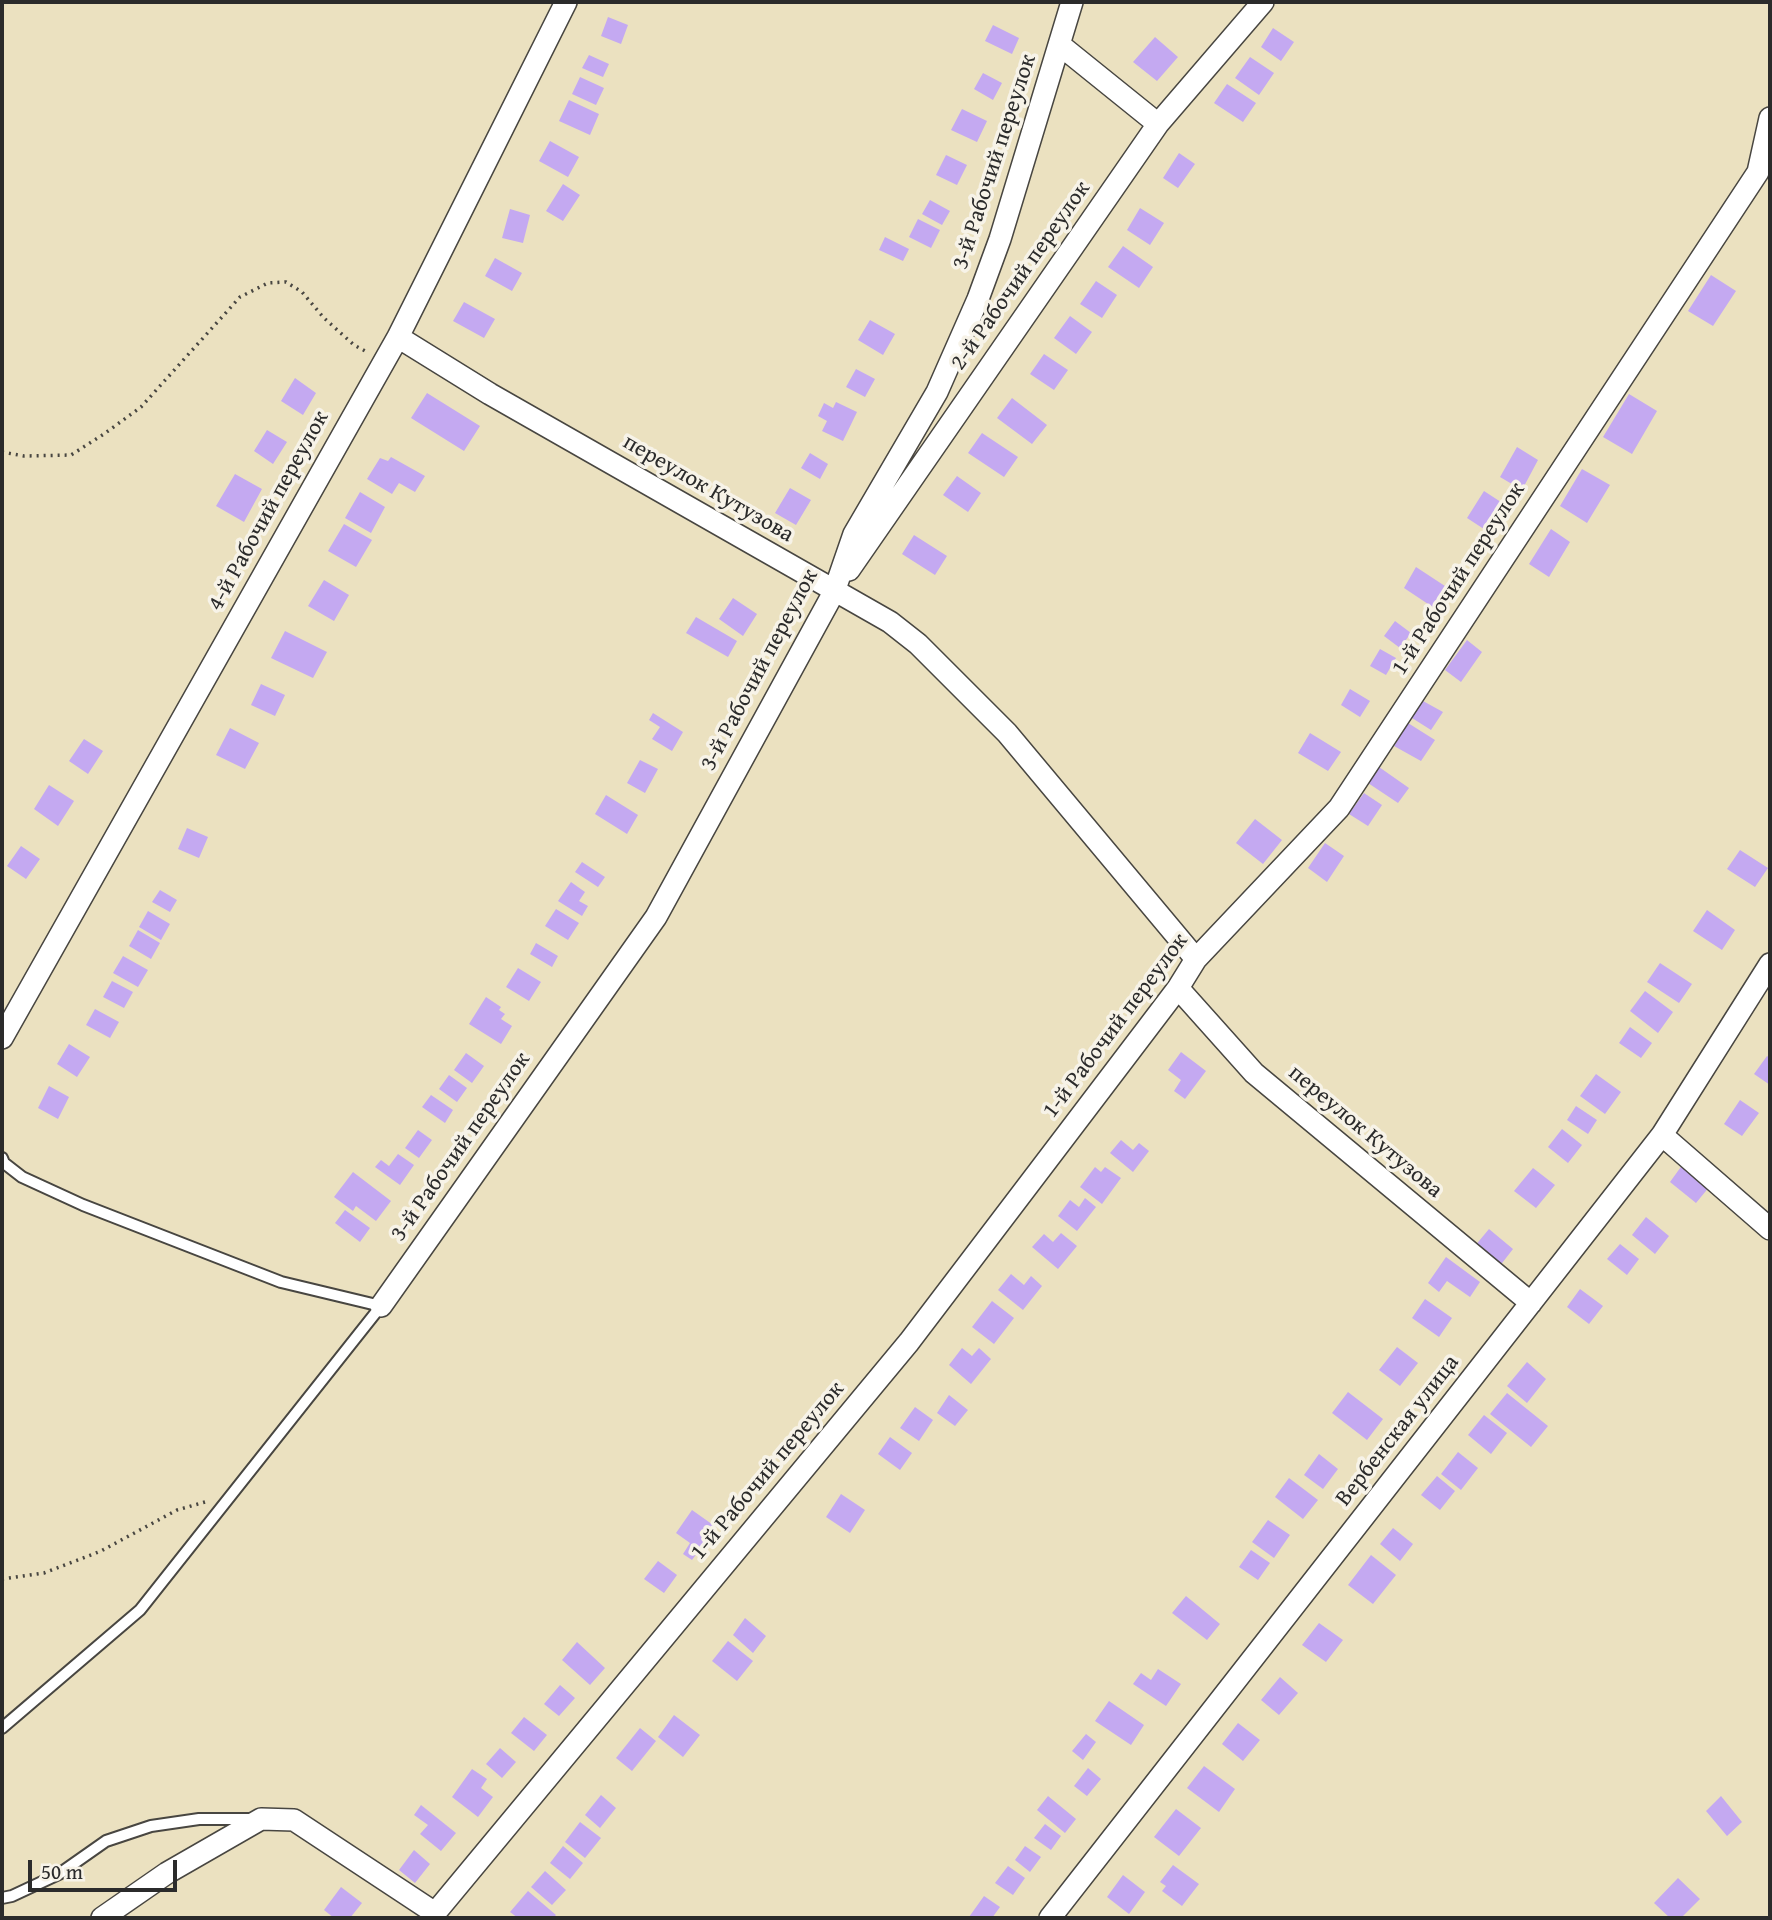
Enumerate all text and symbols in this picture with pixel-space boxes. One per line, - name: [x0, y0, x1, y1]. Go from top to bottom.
- street label: 3-й Рабочий переулок: [947, 51, 1043, 273]
- street label: 2-й Рабочий переулок: [945, 176, 1097, 376]
- street label: 4-й Рабочий переулок: [203, 406, 335, 616]
- street label: переулок Кутузова: [618, 429, 798, 549]
- street label: 1-й Рабочий переулок: [1386, 477, 1532, 681]
- street label: 3-й Рабочий переулок: [695, 564, 825, 776]
- street label: 1-й Рабочий переулок: [1037, 928, 1195, 1124]
- street label: 3-й Рабочий переулок: [385, 1047, 537, 1247]
- street label: переулок Кутузова: [1282, 1059, 1448, 1205]
- street label: Вербенская улица: [1330, 1350, 1466, 1512]
- street label: 1-й Рабочий переулок: [685, 1376, 851, 1566]
- scale bar: [32, 1846, 180, 1890]
- text: 50 m: [41, 1856, 83, 1887]

